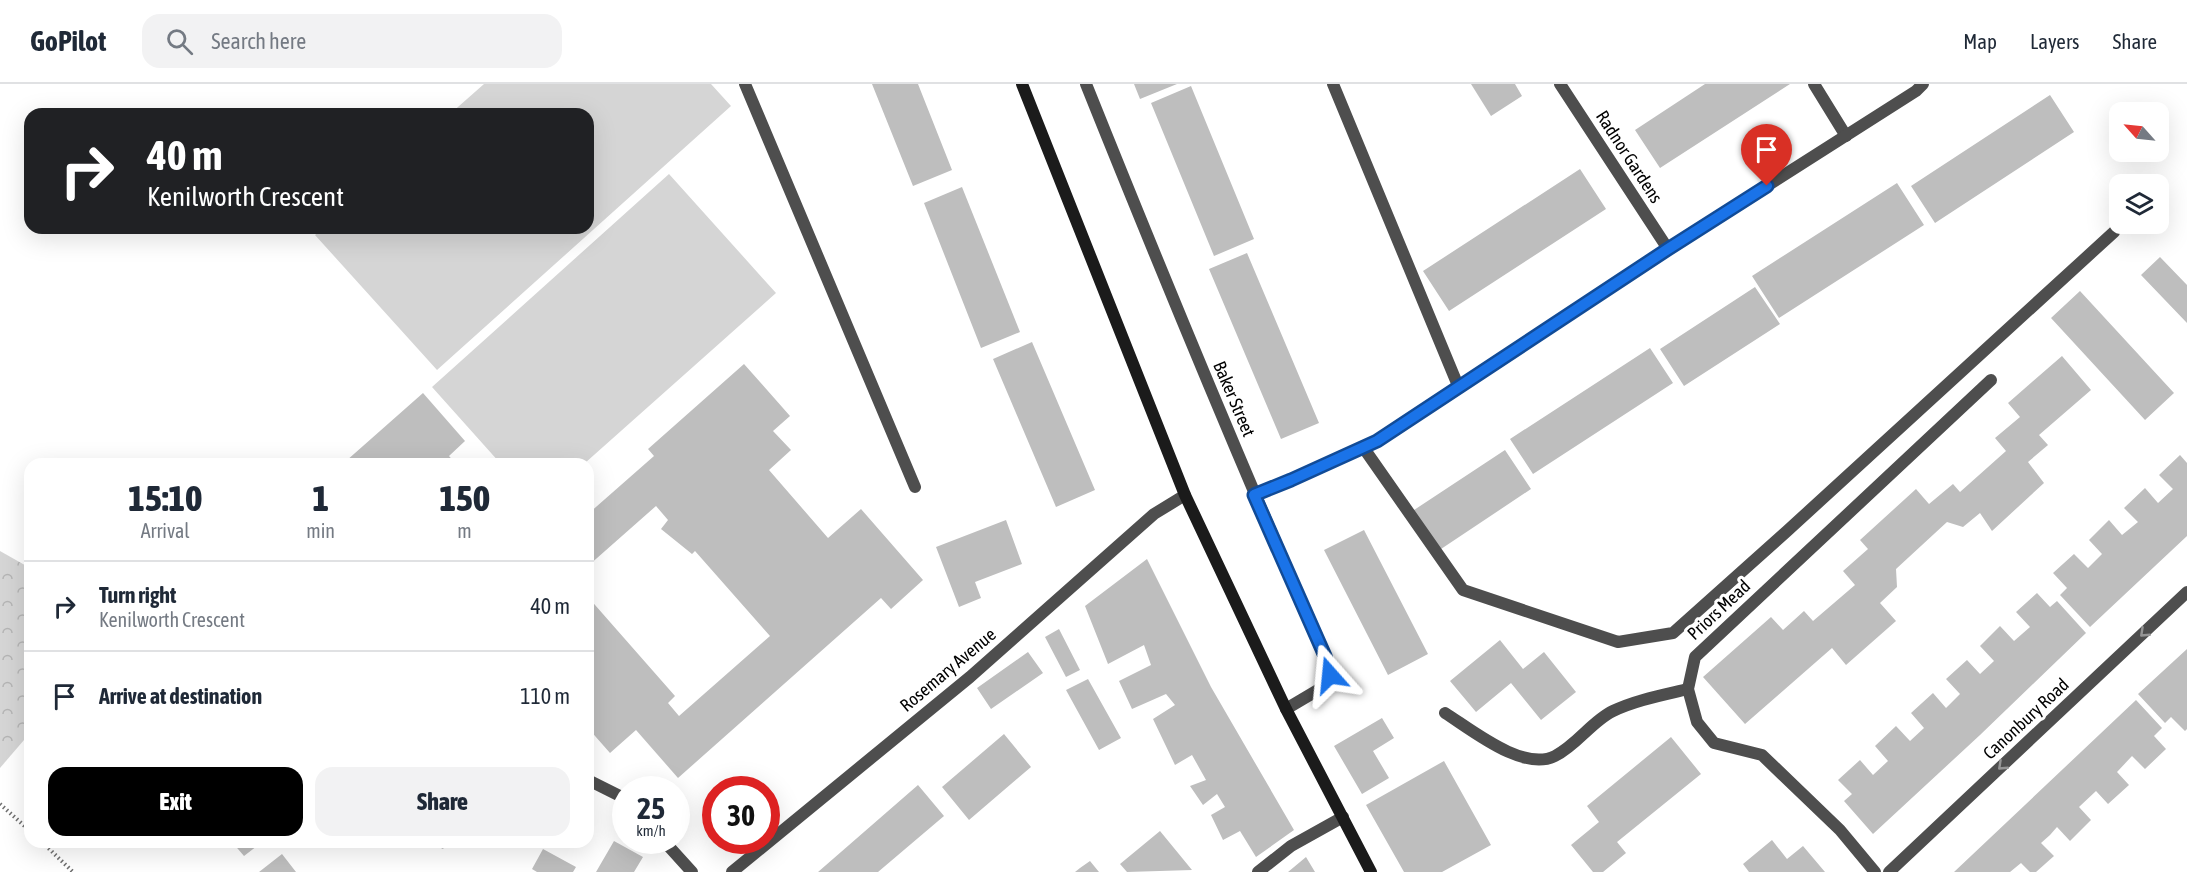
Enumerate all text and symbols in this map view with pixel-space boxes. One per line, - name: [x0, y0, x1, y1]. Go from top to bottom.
- search box: [142, 14, 562, 68]
- text: GoPilot: [30, 25, 106, 57]
- icon: search: [163, 25, 196, 58]
- text: Search here: [211, 28, 306, 54]
- text: Map: [1963, 29, 1997, 53]
- text: Layers: [2030, 29, 2080, 53]
- text: Share: [2113, 29, 2157, 53]
- north arrow: [2109, 102, 2169, 162]
- map controls: [2109, 102, 2169, 234]
- street label: Radnor Gardens: [1592, 107, 1667, 207]
- pin: [1741, 124, 1792, 186]
- text: 40 m: [147, 131, 222, 179]
- icon: right: [48, 132, 126, 210]
- icon: arrive: [1750, 133, 1783, 166]
- button: layers: [2109, 174, 2169, 234]
- text: Kenilworth Crescent: [147, 181, 344, 212]
- street label: Baker Street: [1209, 358, 1260, 440]
- text: 15:10: [128, 477, 202, 519]
- text: 1: [312, 477, 329, 519]
- text: 150: [439, 477, 490, 519]
- text: Arrival: [141, 519, 190, 542]
- text: min: [306, 519, 335, 542]
- text: m: [457, 519, 472, 542]
- street label: Priors Mead: [1683, 575, 1754, 644]
- text: Turn right: [99, 582, 176, 608]
- icon: right: [48, 590, 81, 623]
- text: 40 m: [530, 593, 570, 619]
- text: Kenilworth Crescent: [99, 608, 245, 631]
- street label: Rosemary Avenue: [896, 624, 1000, 716]
- one-way arrow: [2141, 625, 2152, 636]
- position arrow: [1298, 643, 1362, 707]
- street label: Canonbury Road: [1979, 674, 2073, 764]
- icon: arrive: [48, 680, 81, 713]
- text: Arrive at destination: [99, 683, 262, 709]
- text: 110 m: [520, 683, 570, 709]
- one-way arrow: [1998, 759, 2009, 770]
- button: Exit: [48, 767, 303, 836]
- button: Share: [315, 767, 570, 836]
- speed limit sign: 30: [702, 776, 780, 854]
- text: 25: [637, 791, 665, 825]
- text: km/h: [636, 822, 666, 839]

